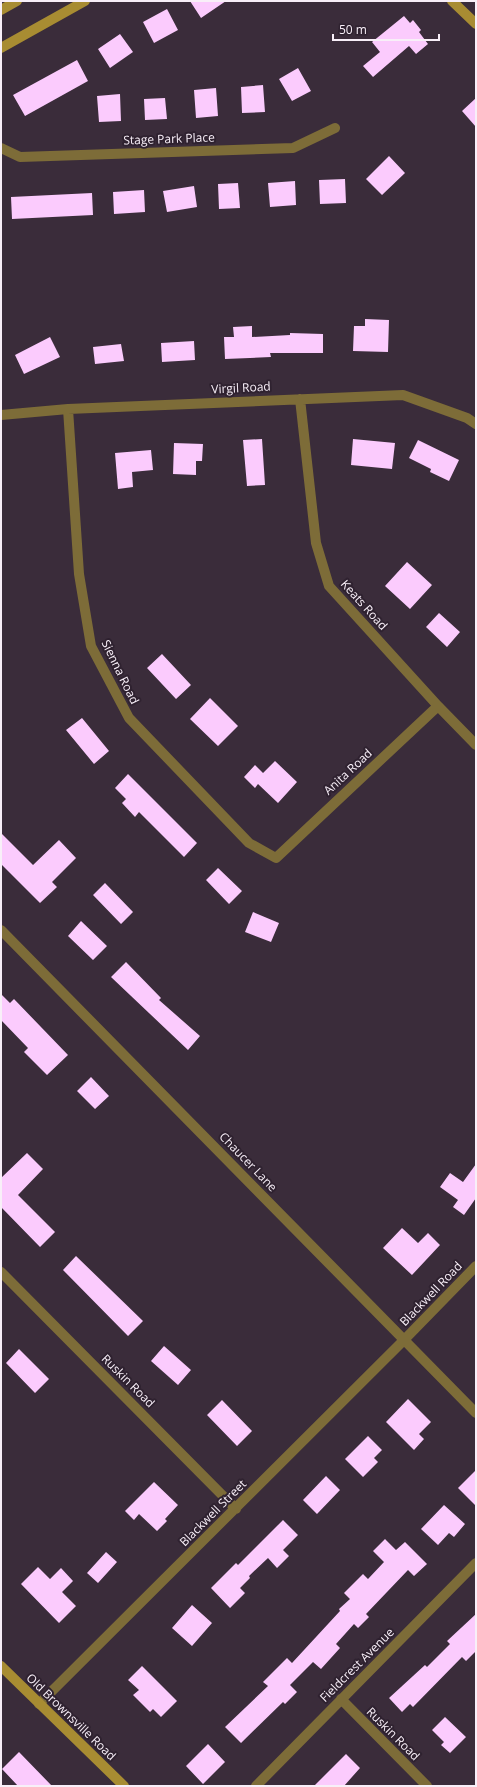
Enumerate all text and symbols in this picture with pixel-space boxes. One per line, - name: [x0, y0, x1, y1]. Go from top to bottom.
- scale bar: [333, 16, 439, 42]
- text: 50 m: [339, 21, 367, 38]
- street label: Stage Park Place: [123, 128, 215, 149]
- street label: Virgil Road: [211, 377, 271, 398]
- street label: Keats Road: [337, 576, 392, 634]
- street label: Sienna Road: [98, 637, 143, 707]
- street label: Anita Road: [320, 745, 376, 799]
- street label: Chaucer Lane: [216, 1128, 281, 1195]
- street label: Blackwell Road: [396, 1258, 466, 1330]
- street label: Ruskin Road: [98, 1350, 159, 1411]
- street label: Blackwell Street: [175, 1475, 250, 1550]
- street label: Fieldcrest Avenue: [316, 1624, 398, 1706]
- street label: Old Brownsville Road: [23, 1669, 120, 1764]
- street label: Ruskin Road: [363, 1703, 424, 1764]

